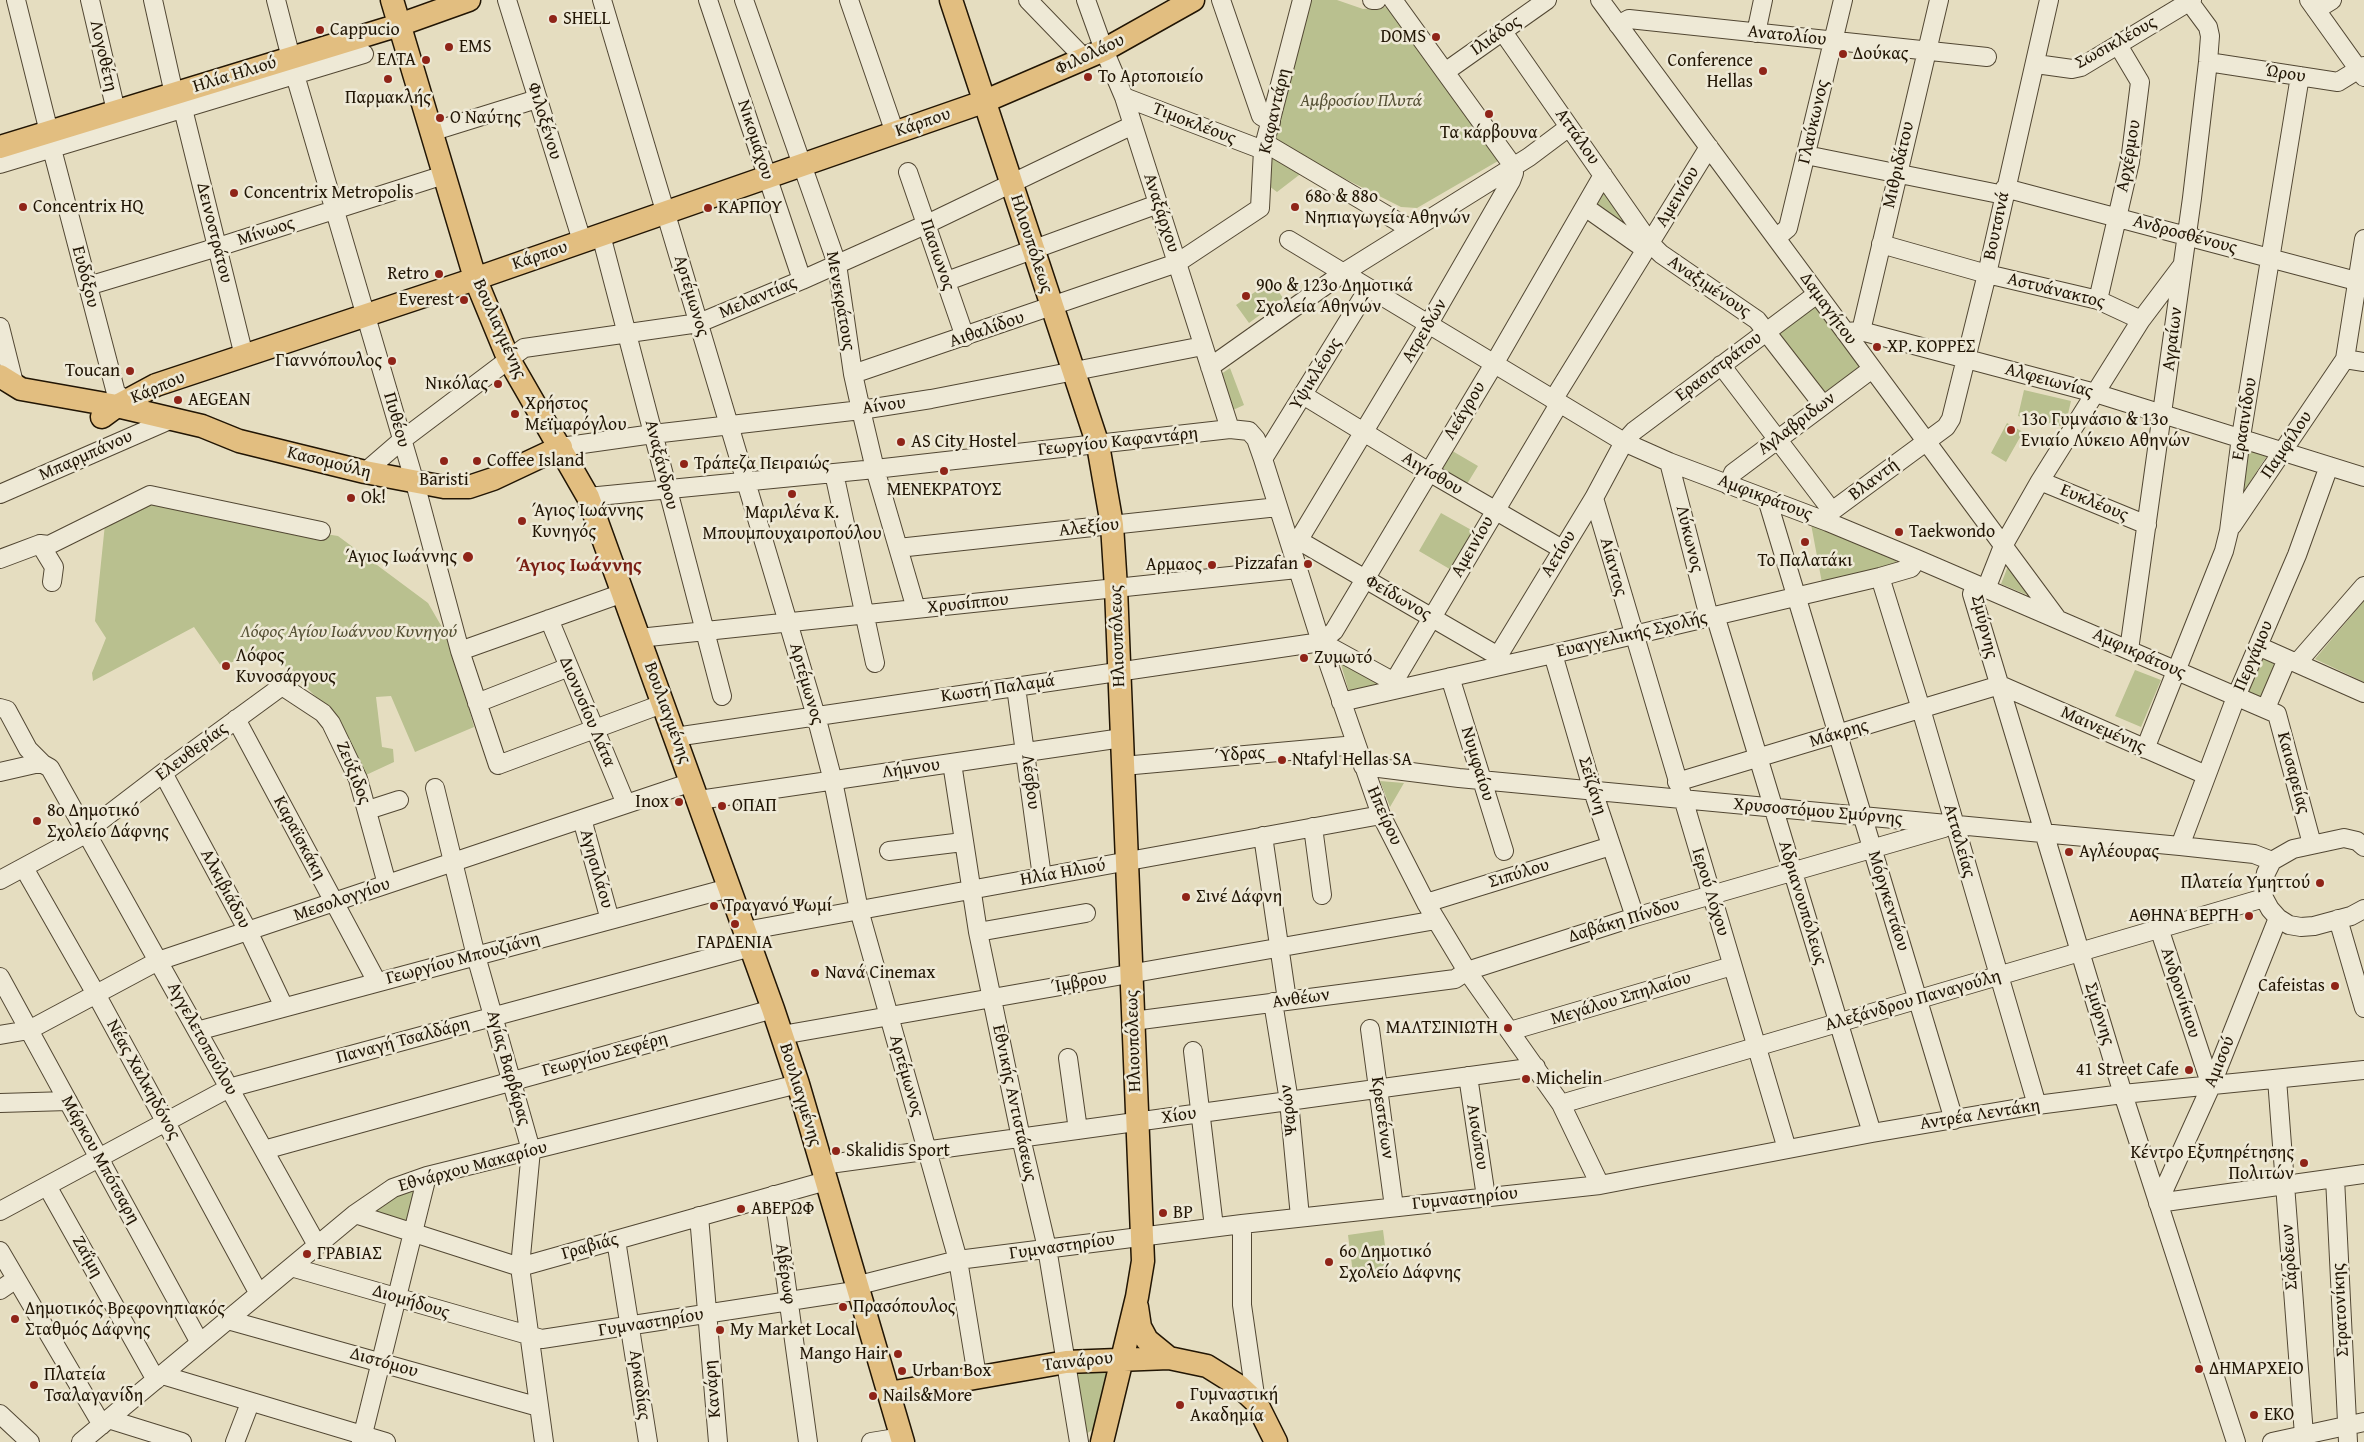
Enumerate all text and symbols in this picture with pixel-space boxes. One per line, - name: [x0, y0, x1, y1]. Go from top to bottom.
- place label: SHELL: [563, 8, 610, 30]
- street label: Ιλιάδος: [1467, 11, 1525, 61]
- street label: Σωσικλέους: [2071, 12, 2161, 74]
- marker: SHELL: [547, 13, 559, 25]
- street label: Λογοθέτη: [84, 18, 122, 94]
- place label: Cappucio: [330, 19, 400, 41]
- street label: Ανατολίου: [1747, 21, 1827, 51]
- marker: Cappucio: [314, 24, 326, 36]
- place label: DOMS: [1381, 26, 1426, 48]
- street label: Φιλολάου: [1052, 29, 1128, 81]
- marker: DOMS: [1430, 31, 1442, 43]
- place label: EMS: [459, 36, 492, 58]
- marker: EMS: [443, 41, 455, 53]
- place label: Δούκας: [1853, 43, 1908, 65]
- marker: Δούκας: [1837, 48, 1849, 60]
- place label: ΕΛΤΑ: [377, 49, 416, 71]
- place label: Conference Hellas: [1668, 50, 1753, 92]
- street label: Ηλία Ηλιού: [191, 52, 279, 98]
- marker: ΕΛΤΑ: [420, 54, 432, 66]
- street label: Ώρου: [2263, 60, 2307, 88]
- marker: Conference Hellas: [1757, 65, 1769, 77]
- place label: Το Αρτοποιείο: [1098, 66, 1203, 88]
- street label: Καφαντάρη: [1255, 66, 1295, 156]
- marker: Το Αρτοποιείο: [1082, 71, 1094, 83]
- marker: Παρμακλής: [382, 73, 394, 85]
- street label: Γλαύκωνος: [1794, 78, 1834, 166]
- street label: Φιλοξένου: [522, 80, 566, 162]
- place label: Παρμακλής: [345, 87, 431, 109]
- park label: Αμβροσίου Πλυτά: [1300, 90, 1422, 112]
- street label: Νικομάχου: [732, 97, 778, 183]
- street label: Τιμοκλέους: [1149, 98, 1239, 150]
- street label: Κάρπου: [892, 103, 954, 143]
- street label: Αττάλου: [1550, 105, 1604, 169]
- place label: Ο Ναύτης: [450, 107, 521, 129]
- marker: Τα κάρβουνα: [1483, 108, 1495, 120]
- marker: Ο Ναύτης: [434, 112, 446, 124]
- street label: Αρχέρμου: [2112, 118, 2146, 194]
- street label: Μιθριδάτου: [1879, 119, 1919, 211]
- place label: Τα κάρβουνα: [1440, 122, 1538, 144]
- street label: Αμεινίου: [1652, 163, 1704, 231]
- street label: Αναξάρχου: [1138, 171, 1184, 255]
- street label: Δεινοστράτου: [191, 181, 237, 285]
- place label: Concentrix Metropolis: [244, 182, 414, 204]
- place label: 68ο & 88ο Νηπιαγωγεία Αθηνών: [1305, 186, 1470, 228]
- marker: Concentrix Metropolis: [228, 187, 240, 199]
- street label: Βουτσινά: [1979, 190, 2015, 262]
- street label: Ηλιουπόλεως: [1005, 192, 1057, 296]
- place label: Concentrix HQ: [33, 196, 143, 218]
- place label: ΚΑΡΠΟΥ: [718, 197, 782, 219]
- marker: Concentrix HQ: [17, 201, 29, 213]
- marker: 68ο & 88ο Νηπιαγωγεία Αθηνών: [1289, 201, 1301, 213]
- marker: ΚΑΡΠΟΥ: [702, 202, 714, 214]
- street label: Ανδροσθένους: [2131, 211, 2239, 259]
- street label: Μίνωος: [235, 213, 297, 251]
- street label: Πασιωνος: [915, 216, 959, 294]
- street label: Κάρπου: [509, 236, 571, 276]
- street label: Ευδόξου: [66, 244, 104, 310]
- street label: Μενεκράτους: [821, 250, 859, 352]
- street label: Αναξιμένους: [1663, 251, 1755, 323]
- street label: Αρτέμωνος: [668, 253, 714, 339]
- place label: Retro: [388, 263, 429, 285]
- marker: Retro: [433, 268, 445, 280]
- street label: Αστυάνακτος: [2005, 268, 2107, 314]
- street label: Δαμαγήτου: [1795, 269, 1861, 349]
- street label: Μελαντίας: [716, 272, 800, 324]
- place label: 90ο & 123ο Δημοτικά Σχολεία Αθηνών: [1256, 275, 1413, 318]
- street label: Βουλιαγμένης: [467, 276, 531, 382]
- place label: Everest: [399, 289, 454, 311]
- marker: 90ο & 123ο Δημοτικά Σχολεία Αθηνών: [1240, 290, 1252, 302]
- marker: Everest: [458, 294, 470, 306]
- street label: Ατρειδών: [1398, 295, 1452, 367]
- street label: Αγραίων: [2158, 306, 2188, 372]
- street label: Αιθαλίδου: [947, 307, 1027, 353]
- street label: Ερασιστράτου: [1671, 327, 1767, 407]
- street label: Υψικλέους: [1285, 334, 1347, 414]
- place label: ΧΡ. ΚΟΡΡΕΣ: [1887, 336, 1975, 358]
- marker: ΧΡ. ΚΟΡΡΕΣ: [1871, 341, 1883, 353]
- place label: Γιαννόπουλος: [276, 350, 382, 372]
- marker: Γιαννόπουλος: [386, 355, 398, 367]
- street label: Αλφειωνίας: [2003, 359, 2095, 403]
- place label: Toucan: [65, 360, 120, 382]
- marker: Toucan: [124, 365, 136, 377]
- street label: Κάρπου: [127, 367, 189, 409]
- place label: Νικόλας: [425, 373, 488, 395]
- street label: Ερασινίδου: [2228, 376, 2262, 462]
- marker: Νικόλας: [492, 378, 504, 390]
- street label: Λεάγρου: [1439, 378, 1491, 444]
- street label: Αγλαβριδων: [1754, 388, 1840, 460]
- place label: AEGEAN: [188, 389, 250, 411]
- street label: Πυθέου: [378, 390, 414, 450]
- street label: Αίνου: [861, 392, 907, 420]
- place label: Χρήστος Μεϊμαρόγλου: [525, 393, 627, 436]
- marker: AEGEAN: [172, 394, 184, 406]
- street label: Παμφίλου: [2257, 407, 2317, 483]
- marker: Χρήστος Μεϊμαρόγλου: [509, 408, 521, 420]
- place label: 13ο Γυμνάσιο & 13ο Ενιαίο Λύκειο Αθηνών: [2021, 409, 2190, 452]
- street label: Αναξάνδρου: [639, 418, 683, 512]
- street label: Γεωργίου Καφαντάρη: [1037, 423, 1199, 461]
- marker: 13ο Γυμνάσιο & 13ο Ενιαίο Λύκειο Αθηνών: [2005, 424, 2017, 436]
- street label: Μπαρμπάνου: [36, 426, 136, 486]
- place label: AS City Hostel: [911, 431, 1017, 453]
- marker: AS City Hostel: [895, 436, 907, 448]
- street label: Κασομούλη: [285, 442, 373, 484]
- street label: Αιγίσθου: [1398, 447, 1466, 501]
- place label: Coffee Island: [487, 450, 584, 472]
- place label: Τράπεζα Πειραιώς: [694, 453, 829, 475]
- street label: Βλαντή: [1845, 454, 1903, 506]
- marker: Baristi: [438, 455, 450, 467]
- marker: Coffee Island: [471, 455, 483, 467]
- marker: Τράπεζα Πειραιώς: [678, 458, 690, 470]
- marker: ΜΕΝΕΚΡΑΤΟΥΣ: [938, 465, 950, 477]
- place label: Baristi: [419, 469, 469, 491]
- street label: Αμφικράτους: [1715, 470, 1815, 526]
- place label: ΜΕΝΕΚΡΑΤΟΥΣ: [887, 479, 1001, 501]
- street label: Ευκλέους: [2057, 480, 2131, 526]
- place label: Ok!: [361, 487, 386, 509]
- marker: Μαριλένα Κ. Μπουμπουχαιροπούλου: [786, 488, 798, 500]
- marker: Ok!: [345, 492, 357, 504]
- place label: Άγιος Ιωάννης Κυνηγός: [532, 500, 643, 542]
- place label: Μαριλένα Κ. Μπουμπουχαιροπούλου: [702, 502, 882, 544]
- street label: Λύκωνος: [1670, 503, 1708, 575]
- street label: Αμεινίου: [1447, 513, 1499, 581]
- street label: Αλεξίου: [1058, 514, 1120, 542]
- marker: Άγιος Ιωάννης Κυνηγός: [516, 515, 528, 527]
- place label: Taekwondo: [1909, 521, 1995, 543]
- marker: Taekwondo: [1893, 526, 1905, 538]
- street label: Αετίου: [1537, 527, 1581, 581]
- street label: Αίαντος: [1594, 535, 1632, 599]
- marker: Το Παλατάκι: [1799, 536, 1811, 548]
- place label: Άγιος Ιωάννης: [346, 546, 457, 568]
- marker: Άγιος Ιωάννης: [461, 550, 475, 564]
- place label: Το Παλατάκι: [1757, 550, 1853, 572]
- place label: Pizzafan: [1235, 553, 1298, 575]
- place label: Αρμαος: [1146, 554, 1202, 576]
- district label: Άγιος Ιωάννης: [516, 555, 642, 577]
- marker: Pizzafan: [1302, 558, 1314, 570]
- marker: Αρμαος: [1206, 559, 1218, 571]
- street label: Φείδωνος: [1361, 570, 1435, 626]
- street label: Ηλιουπόλεως: [1105, 584, 1131, 688]
- street label: Χρυσίππου: [926, 589, 1010, 619]
- street label: Σμύρνης: [1966, 593, 2002, 661]
- street label: Ευαγγελικής Σχολής: [1555, 607, 1709, 663]
- street label: Περγάμου: [2229, 617, 2279, 695]
- park label: Λόφος Αγίου Ιωάννου Κυνηγού: [241, 621, 457, 643]
- street label: Αμφικράτους: [2089, 624, 2189, 684]
- street label: Αρτέμωνος: [784, 641, 828, 727]
- place label: Λόφος Κυνοσάργους: [236, 645, 336, 688]
- place label: Ζυμωτό: [1314, 647, 1372, 669]
- marker: Ζυμωτό: [1298, 652, 1310, 664]
- street label: Διονυσίου Λάτα: [554, 654, 620, 770]
- street label: Βουλιαγμένης: [639, 659, 695, 767]
- marker: Λόφος Κυνοσάργους: [220, 660, 232, 672]
- street label: Κωστή Παλαμά: [940, 670, 1056, 708]
- street label: Μαινεμένης: [2057, 702, 2149, 758]
- street label: Μάκρης: [1807, 715, 1871, 753]
- street label: Ελευθερίας: [152, 718, 232, 786]
- street label: Νυμφαίου: [1455, 724, 1499, 804]
- street label: Καισαρείας: [2272, 730, 2314, 816]
- street label: Ζεύξιδος: [331, 738, 375, 808]
- street label: Ύδρας: [1214, 742, 1266, 768]
- place label: Ntafyl Hellas SA: [1292, 749, 1412, 771]
- street label: Λέσβου: [1016, 753, 1044, 811]
- street label: Λήμνου: [881, 754, 941, 784]
- marker: Ntafyl Hellas SA: [1276, 754, 1288, 766]
- street label: Σεϊζάνη: [1573, 755, 1611, 817]
- street label: Ηπείρου: [1361, 783, 1407, 849]
- place label: Inox: [635, 791, 669, 813]
- street label: Καραϊσκάκη: [268, 792, 330, 884]
- street label: Χρυσοστόμου Σμύρνης: [1732, 794, 1904, 830]
- place label: ΟΠΑΠ: [732, 795, 777, 817]
- marker: Inox: [673, 796, 685, 808]
- place label: 8ο Δημοτικό Σχολείο Δάφνης: [47, 800, 169, 842]
- marker: ΟΠΑΠ: [716, 800, 728, 812]
- street label: Ατταλείας: [1938, 802, 1980, 880]
- marker: 8ο Δημοτικό Σχολείο Δάφνης: [31, 815, 43, 827]
- street label: Αγησιλάου: [574, 827, 618, 911]
- street label: Αδριανουπόλεως: [1773, 838, 1831, 968]
- place label: Αγλέουρας: [2079, 841, 2159, 863]
- street label: Αλκιβιάδου: [195, 845, 255, 933]
- street label: Ιερού Λόχου: [1686, 845, 1734, 939]
- marker: Αγλέουρας: [2063, 846, 2075, 858]
- street label: Μόργκεντάου: [1863, 848, 1913, 954]
- street label: Ηλία Ηλιού: [1019, 855, 1107, 891]
- street label: Σιπύλου: [1486, 855, 1552, 893]
- place label: Πλατεία Υμηττού: [2181, 872, 2310, 894]
- street label: Μεσολογγίου: [291, 873, 393, 927]
- marker: Πλατεία Υμηττού: [2314, 877, 2326, 889]
- place label: Σινέ Δάφνη: [1196, 886, 1282, 908]
- marker: Σινέ Δάφνη: [1180, 891, 1192, 903]
- street label: Δαβάκη Πίνδου: [1566, 894, 1682, 948]
- place label: Τραγανό Ψωμί: [724, 895, 832, 917]
- marker: Τραγανό Ψωμί: [708, 900, 720, 912]
- place label: ΑΘΗΝΑ ΒΕΡΓΗ: [2129, 905, 2239, 927]
- marker: ΑΘΗΝΑ ΒΕΡΓΗ: [2243, 910, 2255, 922]
- marker: ΓΑΡΔΕΝΙΑ: [729, 918, 741, 930]
- street label: Γεωργίου Μπουζιάνη: [384, 928, 542, 990]
- place label: ΓΑΡΔΕΝΙΑ: [697, 932, 773, 954]
- street label: Ανδρονίκιου: [2155, 945, 2205, 1041]
- place label: Νανά Cinemax: [825, 962, 935, 984]
- street label: Αλεξάνδρου Παναγούλη: [1823, 966, 2003, 1036]
- marker: Νανά Cinemax: [809, 967, 821, 979]
- street label: Ίμβρου: [1050, 967, 1108, 999]
- street label: Μεγάλου Σπηλαίου: [1548, 967, 1694, 1031]
- place label: Cafeistas: [2258, 975, 2325, 997]
- street label: Αγγελετοπούλου: [162, 979, 242, 1099]
- street label: Σμύρνης: [2079, 980, 2119, 1048]
- marker: Cafeistas: [2329, 980, 2341, 992]
- street label: Ανθέων: [1271, 984, 1331, 1014]
- street label: Ηλιουπόλεως: [1121, 989, 1147, 1093]
- street label: Αγίας Βαρβάρας: [481, 1008, 535, 1128]
- street label: Παναγή Τσαλδάρη: [334, 1013, 472, 1069]
- street label: Νέας Χαλκηδόνος: [101, 1016, 185, 1144]
- place label: ΜΑΛΤΣΙΝΙΩΤΗ: [1386, 1017, 1498, 1039]
- marker: ΜΑΛΤΣΙΝΙΩΤΗ: [1502, 1022, 1514, 1034]
- street label: Εθνικής Αντιστάσεως: [987, 1023, 1041, 1183]
- street label: Γεωργίου Σεφέρη: [540, 1028, 670, 1082]
- street label: Αρτέμωνος: [884, 1033, 928, 1119]
- street label: Αμισού: [2200, 1033, 2240, 1091]
- street label: Βουλιαγμένης: [774, 1041, 826, 1149]
- place label: 41 Street Cafe: [2076, 1059, 2179, 1081]
- marker: 41 Street Cafe: [2183, 1064, 2195, 1076]
- place label: Michelin: [1536, 1068, 1602, 1090]
- marker: Michelin: [1520, 1073, 1532, 1085]
- street label: Κρεστένων: [1366, 1075, 1398, 1161]
- street label: Ψαρών: [1275, 1083, 1303, 1137]
- street label: Μάρκου Μπότσαρη: [56, 1092, 144, 1228]
- street label: Αντρέα Λεντάκη: [1918, 1095, 2042, 1135]
- street label: Χίου: [1160, 1103, 1198, 1129]
- street label: Αισώπου: [1461, 1103, 1493, 1171]
- street label: Εθνάρχου Μακαρίου: [396, 1137, 550, 1197]
- place label: Skalidis Sport: [846, 1140, 950, 1162]
- place label: Κέντρο Εξυπηρέτησης Πολιτών: [2130, 1142, 2294, 1184]
- marker: Skalidis Sport: [830, 1145, 842, 1157]
- marker: Κέντρο Εξυπηρέτησης Πολιτών: [2298, 1157, 2310, 1169]
- street label: Γυμναστηρίου: [1411, 1183, 1519, 1215]
- place label: ΑΒΕΡΩΦ: [751, 1198, 815, 1220]
- place label: BP: [1173, 1202, 1193, 1224]
- marker: ΑΒΕΡΩΦ: [735, 1203, 747, 1215]
- marker: BP: [1157, 1207, 1169, 1219]
- street label: Σάρδεων: [2277, 1223, 2303, 1291]
- street label: Γραβιάς: [559, 1229, 621, 1265]
- street label: Γυμναστηρίου: [1008, 1229, 1116, 1265]
- street label: Ζαΐμη: [67, 1232, 107, 1282]
- place label: 6ο Δημοτικό Σχολείο Δάφνης: [1339, 1241, 1461, 1284]
- street label: Αβέρωφ: [770, 1242, 800, 1306]
- place label: ΓΡΑΒΙΑΣ: [317, 1243, 382, 1265]
- marker: ΓΡΑΒΙΑΣ: [301, 1248, 313, 1260]
- marker: 6ο Δημοτικό Σχολείο Δάφνης: [1323, 1256, 1335, 1268]
- street label: Στρατονίκης: [2328, 1263, 2354, 1357]
- street label: Διομήδους: [370, 1280, 452, 1324]
- place label: Πρασόπουλος: [853, 1296, 955, 1318]
- place label: Δημοτικός Βρεφονηπιακός Σταθμός Δάφνης: [25, 1298, 225, 1340]
- marker: Πρασόπουλος: [837, 1301, 849, 1313]
- street label: Γυμναστηρίου: [597, 1304, 705, 1342]
- marker: Δημοτικός Βρεφονηπιακός Σταθμός Δάφνης: [9, 1313, 21, 1325]
- place label: My Market Local: [730, 1319, 855, 1341]
- marker: My Market Local: [714, 1324, 726, 1336]
- street label: Διστόμου: [348, 1343, 420, 1383]
- place label: Mango Hair: [800, 1343, 888, 1365]
- marker: Mango Hair: [892, 1348, 904, 1360]
- street label: Ταινάρου: [1042, 1348, 1114, 1376]
- street label: Αρκαδίας: [623, 1349, 655, 1421]
- place label: ΔΗΜΑΡΧΕΙΟ: [2209, 1358, 2304, 1380]
- street label: Κανάρη: [700, 1359, 726, 1419]
- place label: Urban Box: [912, 1360, 991, 1382]
- marker: ΔΗΜΑΡΧΕΙΟ: [2193, 1363, 2205, 1375]
- place label: Πλατεία Τσαλαγανίδη: [44, 1364, 143, 1406]
- marker: Urban Box: [896, 1365, 908, 1377]
- marker: Πλατεία Τσαλαγανίδη: [28, 1379, 40, 1391]
- place label: Γυμναστική Ακαδημία: [1190, 1384, 1278, 1426]
- place label: Nails&More: [883, 1385, 972, 1407]
- marker: Nails&More: [867, 1390, 879, 1402]
- marker: Γυμναστική Ακαδημία: [1174, 1399, 1186, 1411]
- place label: EKO: [2264, 1404, 2294, 1426]
- marker: EKO: [2248, 1409, 2260, 1421]

